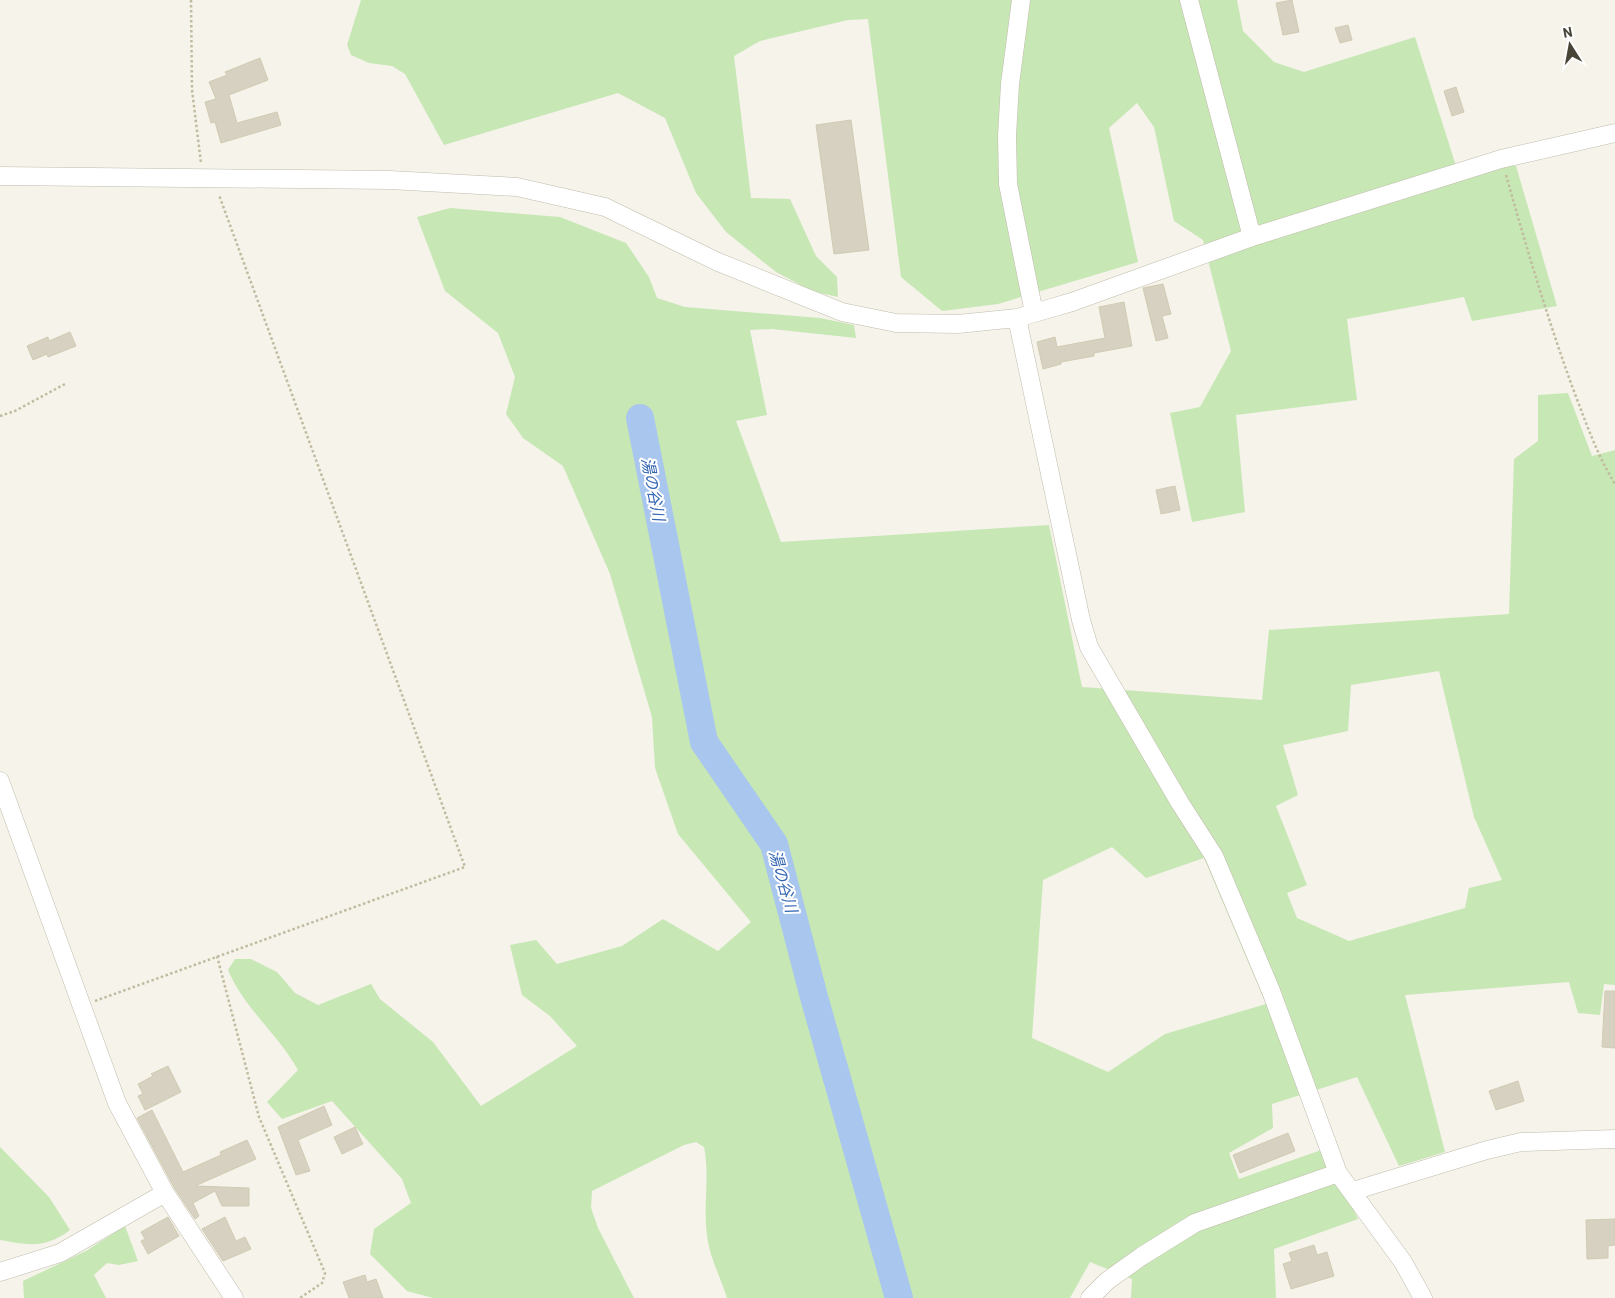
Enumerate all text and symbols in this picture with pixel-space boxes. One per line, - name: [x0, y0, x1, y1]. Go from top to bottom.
- north arrow: [1545, 20, 1595, 70]
- text: N: [1561, 23, 1574, 41]
- water label: 湯の谷川: [639, 456, 670, 524]
- water label: 湯の谷川: [766, 848, 803, 916]

